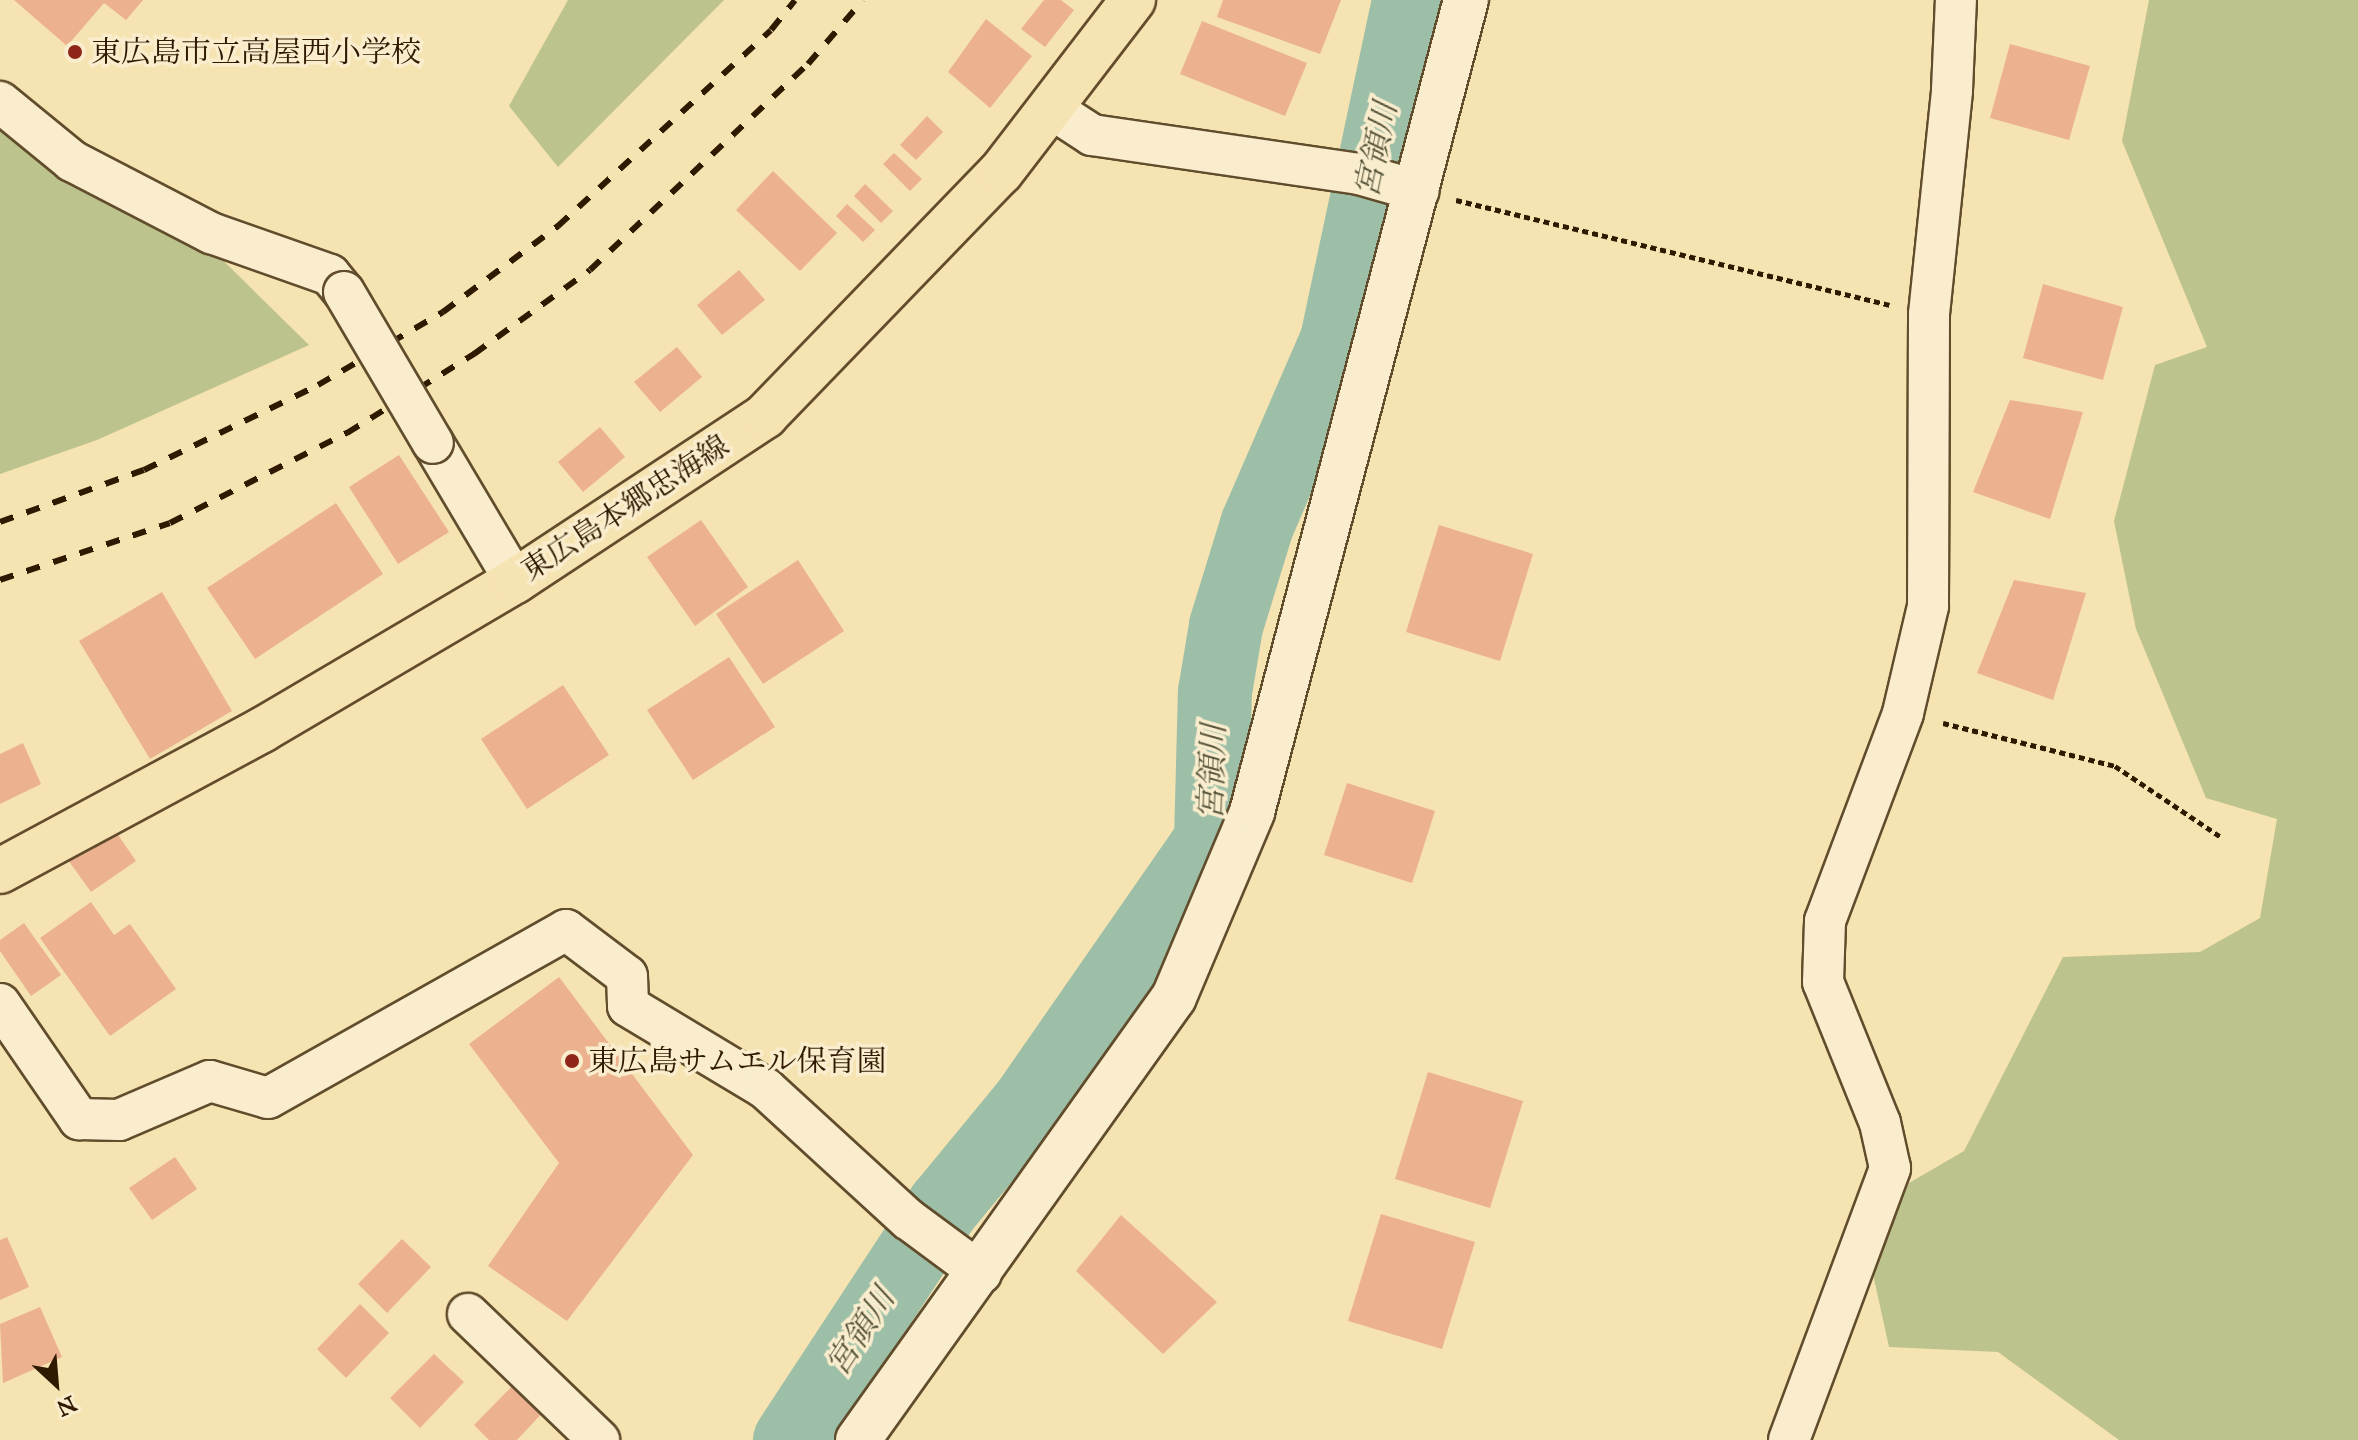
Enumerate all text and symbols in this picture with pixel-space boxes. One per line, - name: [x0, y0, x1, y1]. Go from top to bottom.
- place label: 東広島市立高屋西小学校: [91, 34, 421, 70]
- marker: 東広島市立高屋西小学校: [66, 43, 84, 61]
- water label: 宮領川: [1348, 99, 1406, 201]
- street label: 東広島本郷忠海線: [515, 428, 735, 588]
- water label: 宮領川: [1192, 723, 1234, 821]
- place label: 東広島サムエル保育園: [588, 1043, 888, 1079]
- marker: 東広島サムエル保育園: [563, 1052, 581, 1070]
- water label: 宮領川: [819, 1281, 903, 1383]
- north arrow: [16, 1344, 96, 1424]
- text: N: [52, 1390, 81, 1422]

